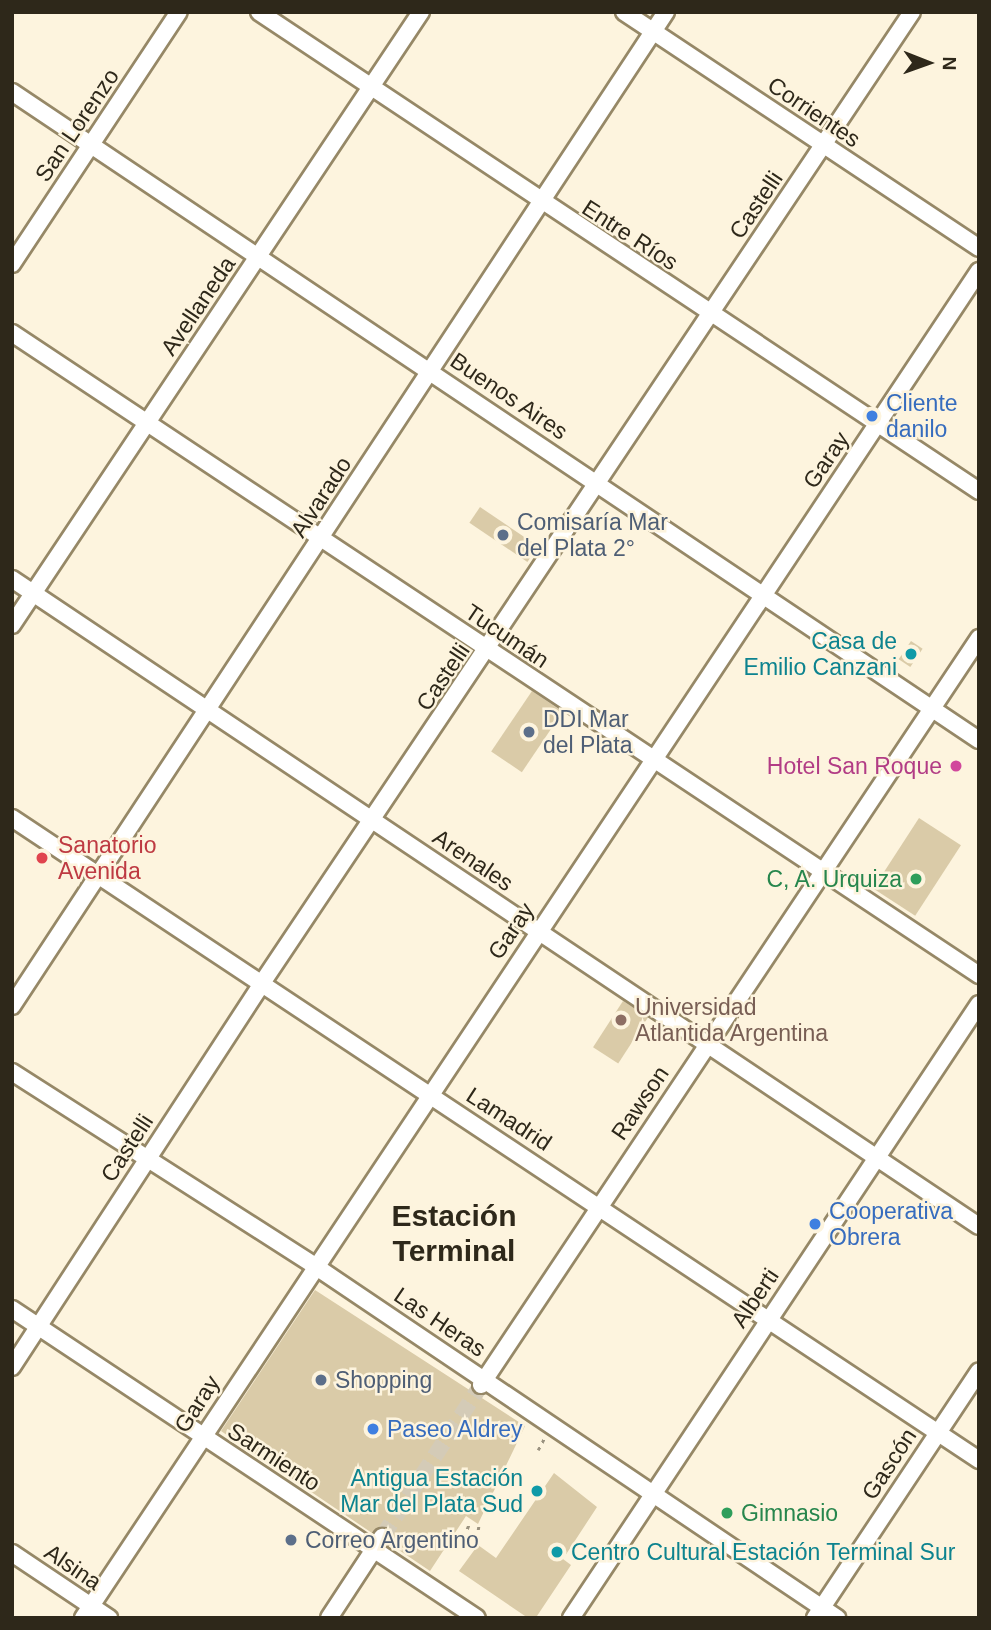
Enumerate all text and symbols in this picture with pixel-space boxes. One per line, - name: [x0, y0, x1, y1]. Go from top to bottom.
- north arrow: [893, 28, 963, 98]
- text: N: [939, 56, 960, 70]
- street label: San Lorenzo: [29, 63, 125, 187]
- street label: Corrientes: [762, 71, 866, 153]
- street label: Castelli: [723, 166, 789, 244]
- street label: Entre Ríos: [577, 194, 683, 276]
- street label: Avellaneda: [155, 251, 241, 361]
- street label: Buenos Aires: [445, 346, 573, 446]
- place label: Cliente danilo: [886, 389, 958, 443]
- marker: Cliente danilo: [864, 408, 880, 424]
- street label: Garay: [797, 426, 855, 494]
- street label: Alvarado: [285, 451, 357, 543]
- place label: Comisaría Mar del Plata 2°: [517, 508, 668, 562]
- marker: Comisaría Mar del Plata 2°: [495, 527, 511, 543]
- street label: Tucumán: [460, 598, 554, 674]
- place label: Casa de Emilio Canzani: [744, 627, 897, 681]
- street label: Castelli: [410, 638, 476, 716]
- marker: Casa de Emilio Canzani: [903, 646, 919, 662]
- place label: DDI Mar del Plata: [543, 705, 633, 759]
- marker: DDI Mar del Plata: [521, 724, 537, 740]
- place label: Hotel San Roque: [767, 752, 942, 780]
- marker: Hotel San Roque: [948, 758, 964, 774]
- street label: Arenales: [428, 823, 518, 897]
- place label: Sanatorio Avenida: [58, 831, 156, 885]
- marker: Sanatorio Avenida: [32, 848, 52, 868]
- place label: C, A. Urquiza: [765, 865, 902, 893]
- marker: C, A. Urquiza: [908, 871, 924, 887]
- street label: Garay: [482, 897, 540, 965]
- place label: Universidad Atlantida Argentina: [635, 993, 829, 1047]
- marker: Universidad Atlantida Argentina: [613, 1012, 629, 1028]
- street label: Rawson: [605, 1061, 675, 1145]
- street label: Lamadrid: [461, 1081, 557, 1157]
- street label: Castelli: [95, 1109, 159, 1187]
- place label: Cooperativa Obrera: [829, 1197, 953, 1251]
- district label: Estación Terminal: [391, 1198, 517, 1268]
- marker: Cooperativa Obrera: [807, 1216, 823, 1232]
- street label: Alberti: [725, 1263, 785, 1333]
- street label: Las Heras: [389, 1281, 491, 1363]
- place label: Shopping: [335, 1366, 432, 1394]
- street label: Garay: [168, 1370, 226, 1438]
- marker: Shopping: [313, 1372, 329, 1388]
- place label: Paseo Aldrey: [387, 1415, 524, 1443]
- street label: Sarmiento: [223, 1417, 325, 1497]
- marker: Paseo Aldrey: [365, 1421, 381, 1437]
- street label: Gascón: [856, 1423, 922, 1505]
- place label: Antigua Estación Mar del Plata Sud: [340, 1464, 523, 1518]
- marker: Antigua Estación Mar del Plata Sud: [529, 1483, 545, 1499]
- place label: Gimnasio: [741, 1499, 838, 1527]
- marker: Gimnasio: [719, 1505, 735, 1521]
- place label: Correo Argentino: [305, 1526, 480, 1554]
- marker: Correo Argentino: [283, 1532, 299, 1548]
- street label: Alsina: [39, 1538, 107, 1596]
- place label: Centro Cultural Estación Terminal Sur: [571, 1538, 956, 1566]
- marker: Centro Cultural Estación Terminal Sur: [549, 1544, 565, 1560]

